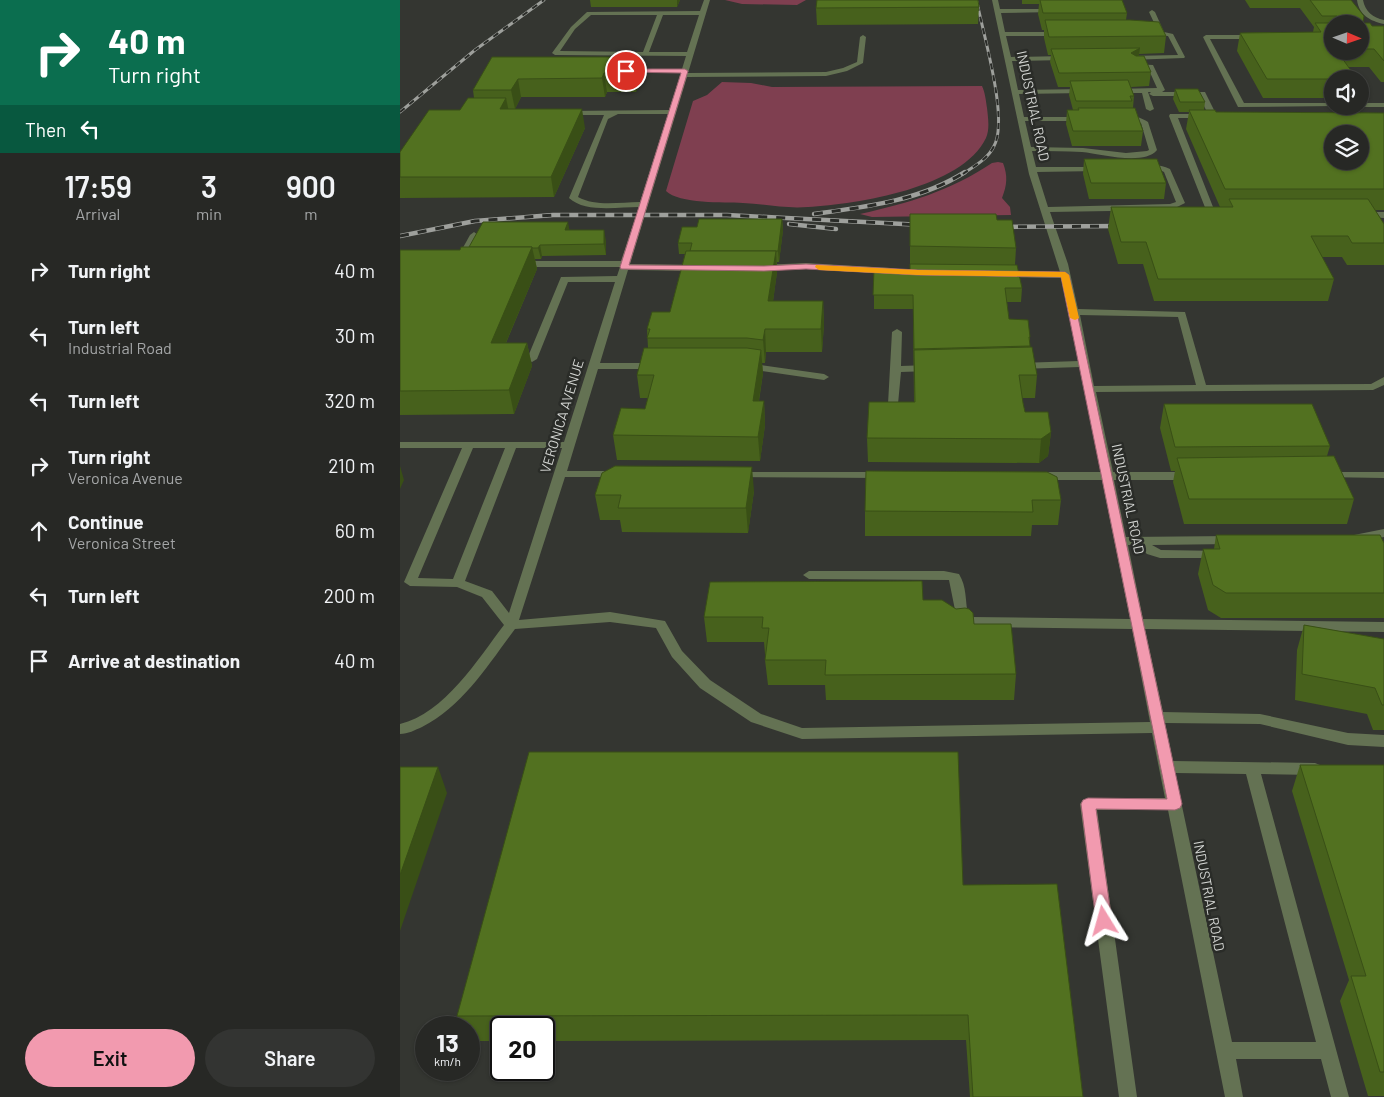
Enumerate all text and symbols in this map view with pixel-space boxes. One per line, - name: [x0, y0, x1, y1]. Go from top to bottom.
- north arrow: [1324, 15, 1369, 60]
- map controls: [1324, 15, 1369, 170]
- text: 40 m: [108, 19, 185, 61]
- icon: right: [25, 20, 90, 85]
- street label: INDUSTRIAL ROAD: [1013, 49, 1053, 163]
- pin: [605, 50, 647, 92]
- icon: arrive: [612, 57, 640, 85]
- text: Turn right: [108, 61, 201, 87]
- button: sound: [1324, 70, 1369, 115]
- icon: left: [76, 115, 104, 143]
- text: Then: [25, 118, 66, 141]
- button: layers: [1324, 125, 1369, 170]
- text: 17:59: [64, 168, 132, 204]
- text: 3: [201, 168, 217, 204]
- text: 900: [286, 168, 336, 204]
- text: Arrival: [76, 204, 120, 223]
- text: min: [196, 204, 222, 223]
- text: m: [304, 204, 318, 223]
- icon: right: [25, 257, 53, 285]
- text: Turn right: [68, 259, 150, 282]
- text: 40 m: [334, 259, 375, 282]
- text: Turn left: [68, 315, 139, 338]
- icon: left: [25, 322, 53, 350]
- text: 30 m: [335, 324, 375, 347]
- text: Industrial Road: [68, 338, 172, 357]
- street label: VERONICA AVENUE: [536, 357, 587, 475]
- icon: left: [25, 387, 53, 415]
- text: Turn left: [68, 389, 139, 412]
- text: 320 m: [325, 389, 375, 412]
- street label: INDUSTRIAL ROAD: [1108, 442, 1148, 556]
- text: Turn right: [68, 445, 150, 468]
- icon: right: [25, 452, 53, 480]
- text: 210 m: [328, 454, 375, 477]
- text: Veronica Avenue: [68, 468, 183, 487]
- text: Continue: [68, 510, 144, 533]
- icon: ahead: [25, 517, 53, 545]
- text: 60 m: [335, 519, 375, 542]
- text: Veronica Street: [68, 533, 176, 552]
- icon: left: [25, 582, 53, 610]
- text: Turn left: [68, 584, 139, 607]
- text: 200 m: [324, 584, 375, 607]
- icon: arrive: [25, 647, 53, 675]
- text: Arrive at destination: [68, 649, 240, 672]
- text: 40 m: [334, 649, 375, 672]
- street label: INDUSTRIAL ROAD: [1190, 839, 1229, 953]
- position arrow: [1077, 894, 1129, 946]
- speed limit sign: 20: [490, 1016, 555, 1081]
- text: 13: [436, 1027, 459, 1057]
- button: Exit: [25, 1029, 195, 1087]
- button: Share: [205, 1029, 375, 1087]
- text: km/h: [434, 1054, 461, 1068]

